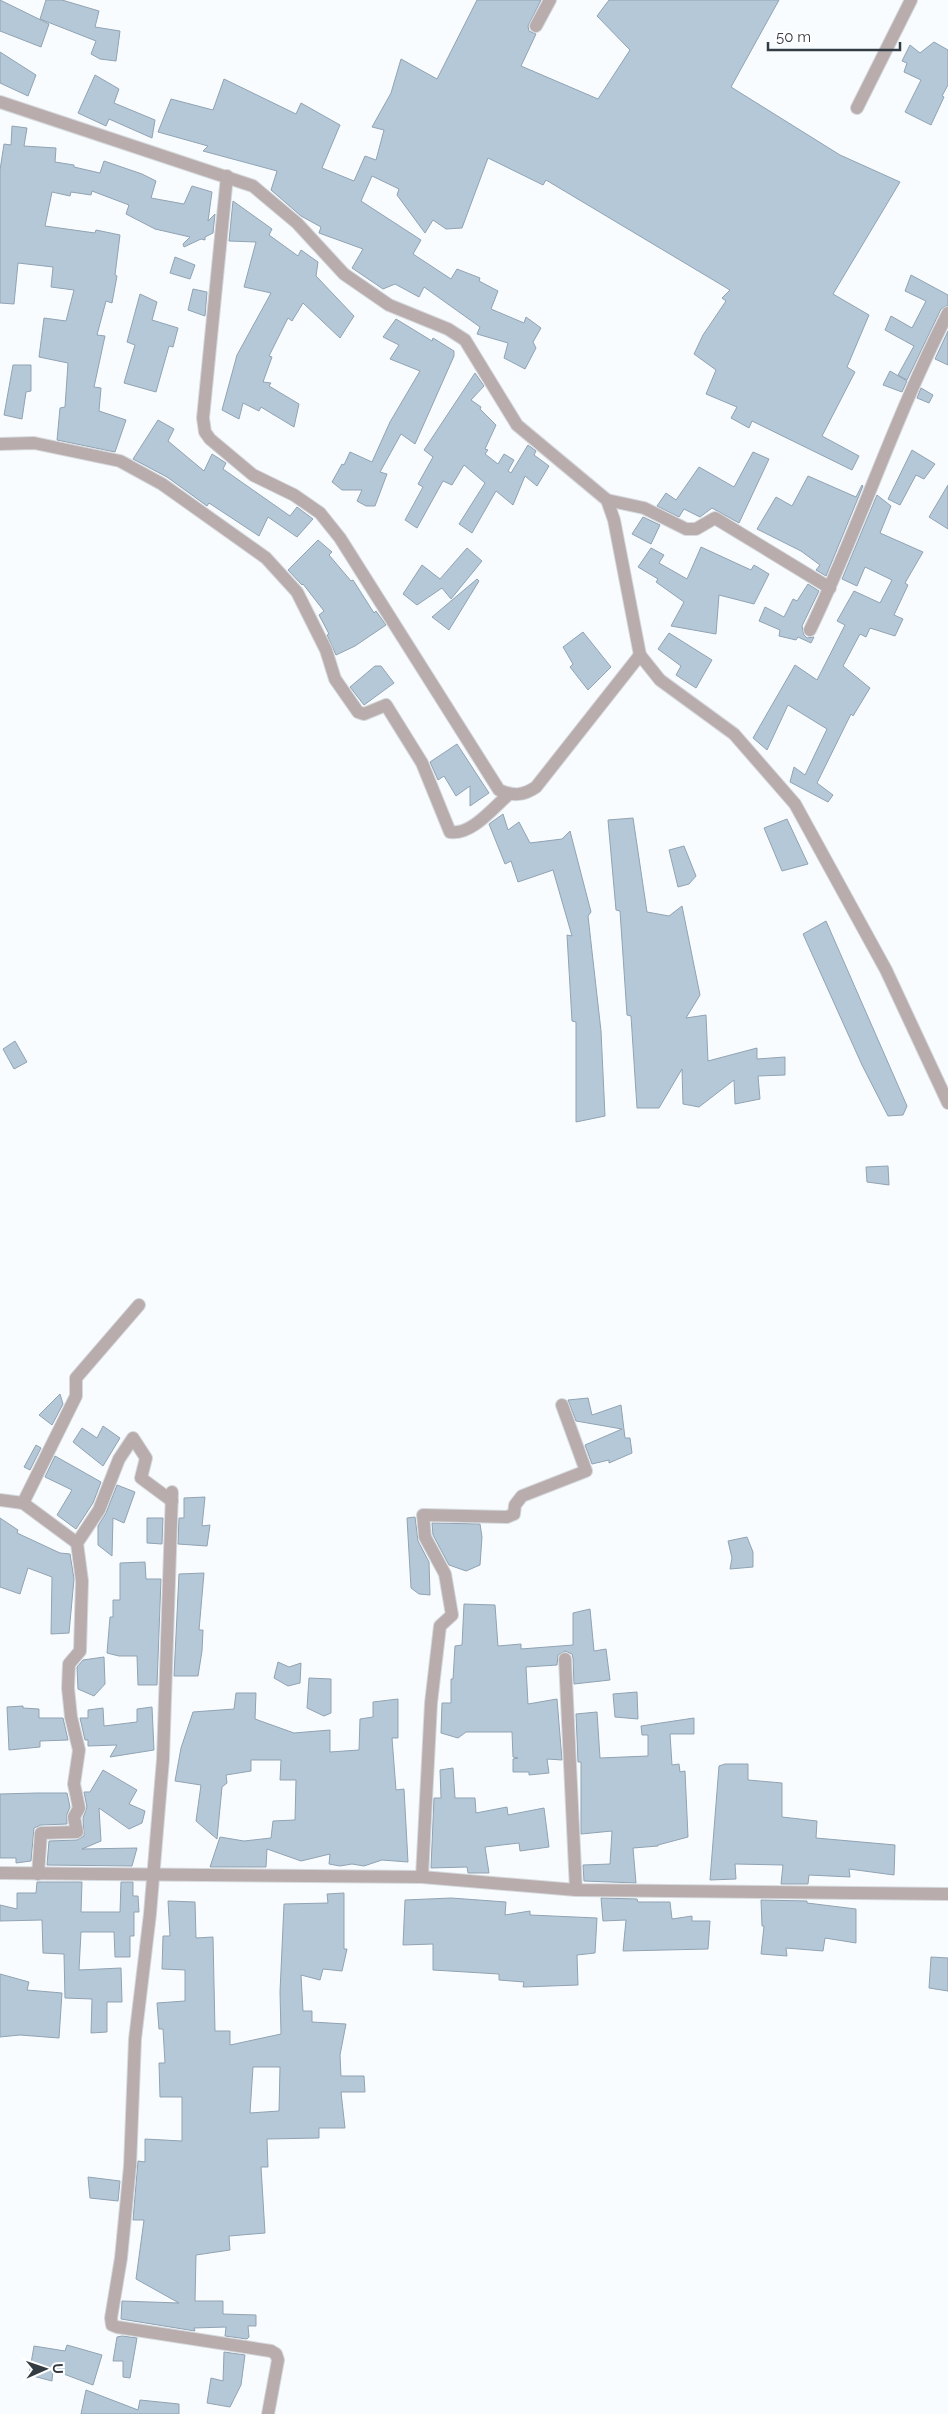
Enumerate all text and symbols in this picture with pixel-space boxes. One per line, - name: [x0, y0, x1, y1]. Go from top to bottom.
- scale bar: [768, 20, 900, 52]
- text: 50 m: [776, 28, 811, 46]
- north arrow: [20, 2344, 70, 2394]
- text: U: [50, 2363, 66, 2374]

